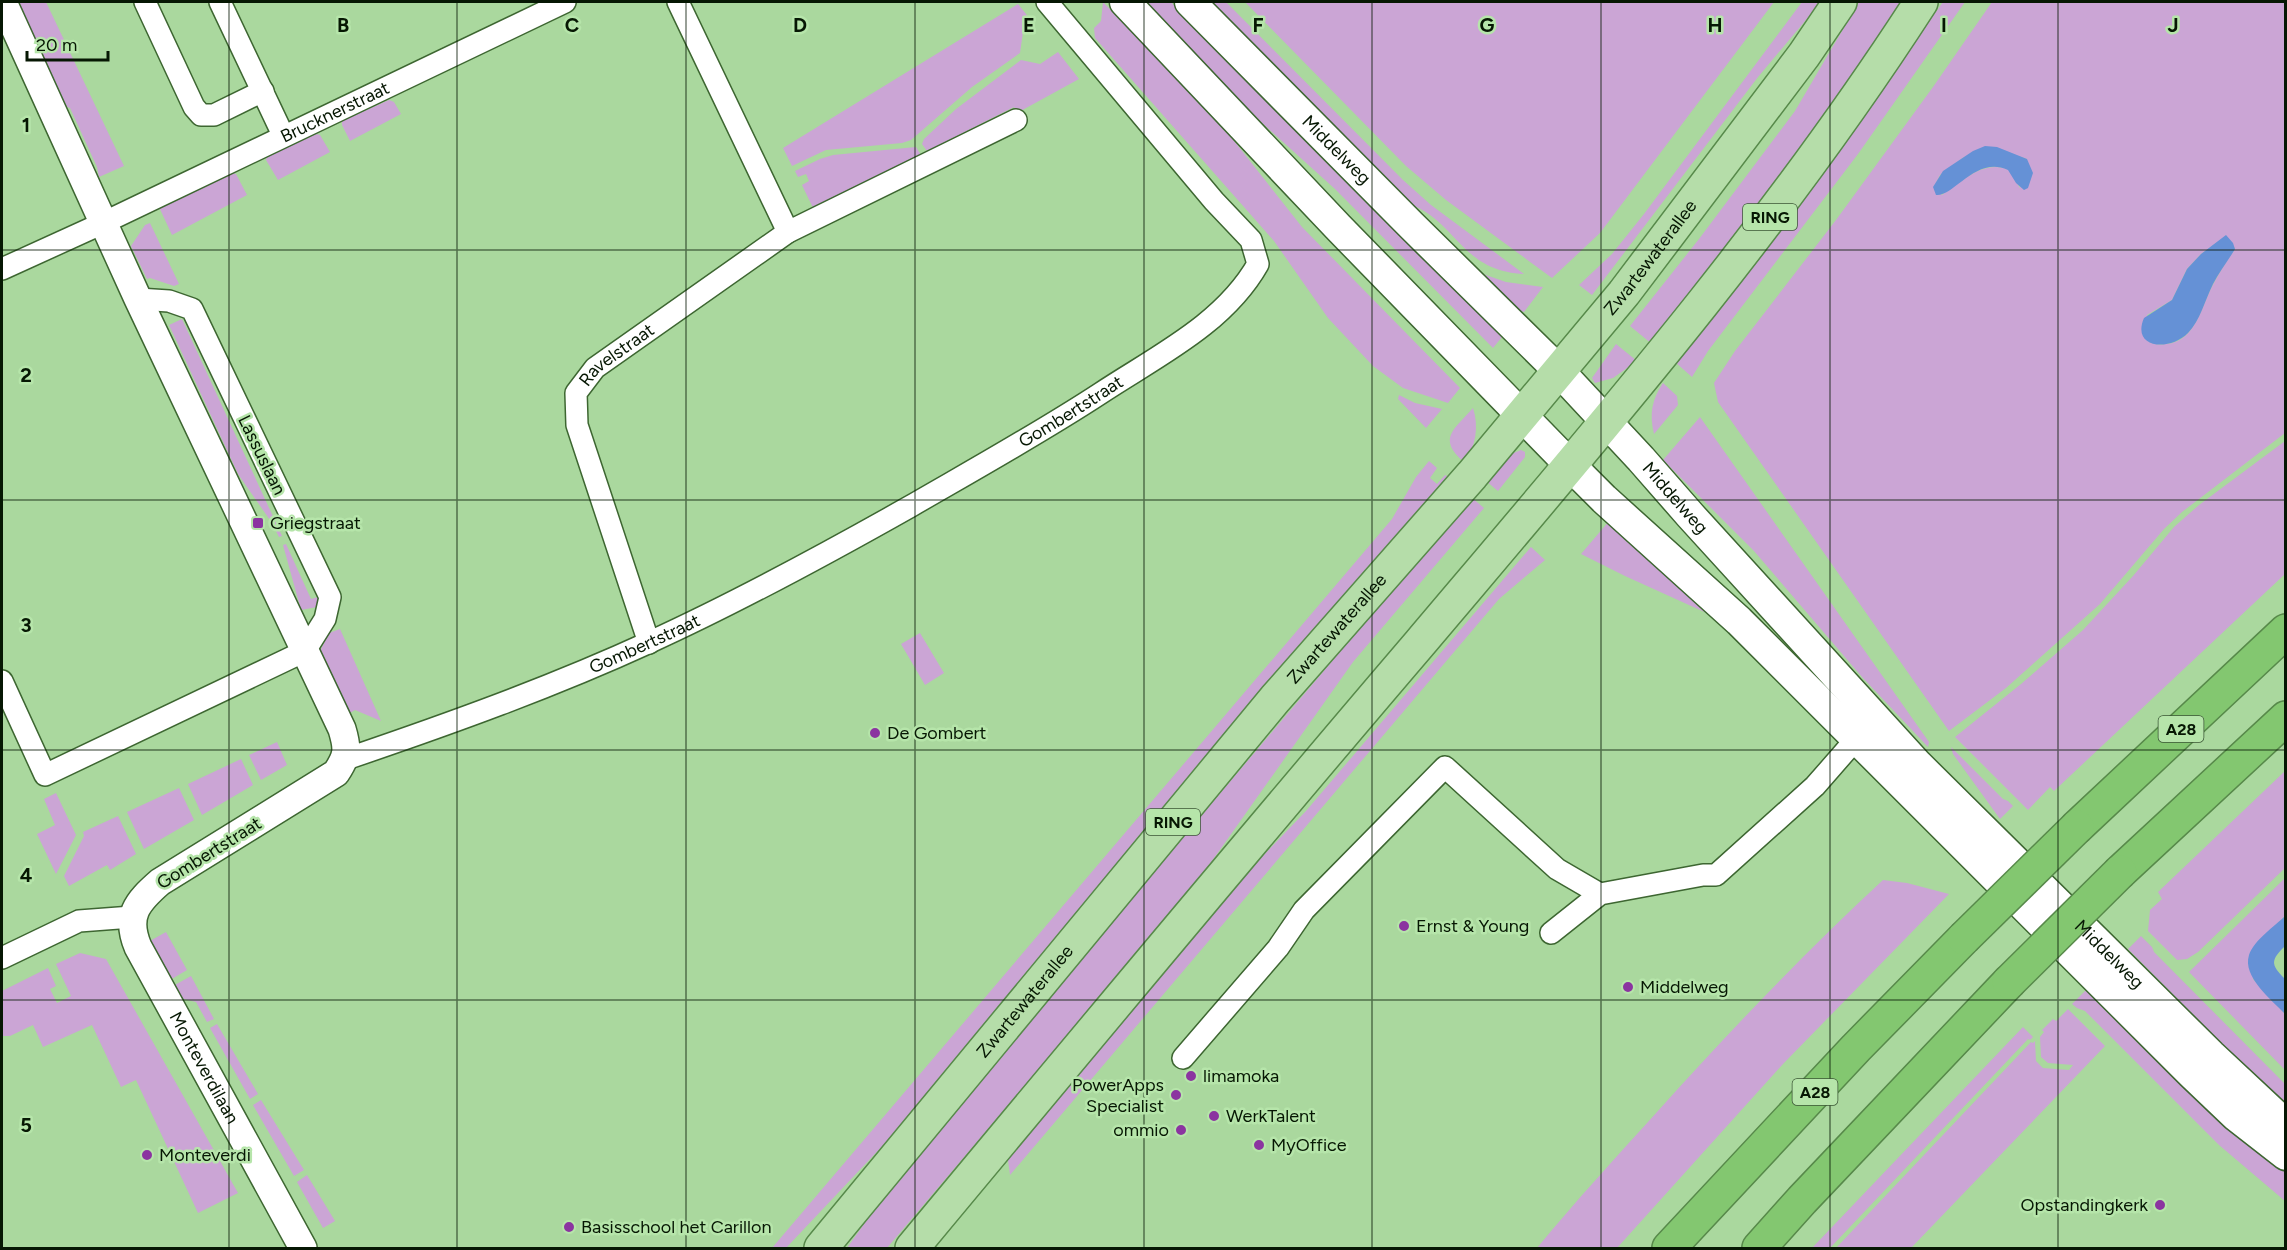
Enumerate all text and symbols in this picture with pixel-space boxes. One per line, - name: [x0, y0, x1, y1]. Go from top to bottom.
- text: B: [337, 13, 349, 37]
- text: C: [565, 13, 579, 37]
- text: D: [793, 13, 807, 37]
- text: E: [1023, 13, 1035, 37]
- text: F: [1252, 13, 1264, 37]
- text: G: [1480, 13, 1495, 37]
- text: H: [1708, 13, 1723, 37]
- text: I: [1941, 13, 1947, 37]
- text: J: [2167, 13, 2179, 37]
- scale bar: [27, 24, 108, 62]
- text: 20 m: [36, 34, 77, 56]
- street label: Brucknerstraat: [277, 77, 393, 147]
- street label: Middelweg: [1297, 111, 1375, 189]
- text: 1: [22, 113, 30, 137]
- street label: Zwartewaterallee: [1599, 195, 1702, 320]
- road number: RING: [1743, 204, 1797, 230]
- street label: Ravelstraat: [574, 319, 659, 390]
- text: 2: [20, 363, 32, 387]
- street label: Gombertstraat: [1015, 371, 1127, 452]
- street label: Lassuslaan: [233, 411, 291, 499]
- street label: Middelweg: [1638, 457, 1713, 539]
- place label: Griegstraat: [270, 512, 361, 534]
- marker: Griegstraat: [251, 516, 265, 530]
- street label: Zwartewaterallee: [1282, 569, 1391, 688]
- street label: Gombertstraat: [586, 609, 704, 678]
- text: 3: [20, 613, 32, 637]
- road number: A28: [2158, 716, 2204, 742]
- place label: De Gombert: [887, 722, 987, 744]
- marker: De Gombert: [868, 726, 882, 740]
- road number: RING: [1146, 809, 1200, 835]
- street label: Gombertstraat: [153, 812, 266, 894]
- text: 4: [20, 863, 33, 887]
- place label: Ernst & Young: [1416, 915, 1529, 937]
- street label: Middelweg: [2070, 915, 2149, 993]
- marker: Ernst & Young: [1397, 919, 1411, 933]
- street label: Zwartewaterallee: [972, 940, 1078, 1062]
- place label: Middelweg: [1640, 976, 1729, 998]
- marker: Middelweg: [1621, 980, 1635, 994]
- street label: Monteverdilaan: [165, 1008, 244, 1127]
- place label: limamoka: [1203, 1065, 1279, 1087]
- marker: limamoka: [1184, 1069, 1198, 1083]
- place label: PowerApps Specialist: [1072, 1074, 1164, 1117]
- road number: A28: [1792, 1079, 1838, 1105]
- marker: PowerApps Specialist: [1169, 1088, 1183, 1102]
- place label: WerkTalent: [1226, 1105, 1316, 1127]
- marker: WerkTalent: [1207, 1109, 1221, 1123]
- text: 5: [20, 1113, 32, 1137]
- place label: ommio: [1113, 1119, 1169, 1141]
- marker: ommio: [1174, 1123, 1188, 1137]
- place label: MyOffice: [1271, 1134, 1347, 1156]
- marker: MyOffice: [1252, 1138, 1266, 1152]
- place label: Monteverdi: [159, 1144, 251, 1166]
- marker: Monteverdi: [140, 1148, 154, 1162]
- place label: Opstandingkerk: [2021, 1194, 2148, 1216]
- marker: Opstandingkerk: [2153, 1198, 2167, 1212]
- place label: Basisschool het Carillon: [581, 1216, 772, 1238]
- marker: Basisschool het Carillon: [562, 1220, 576, 1234]

